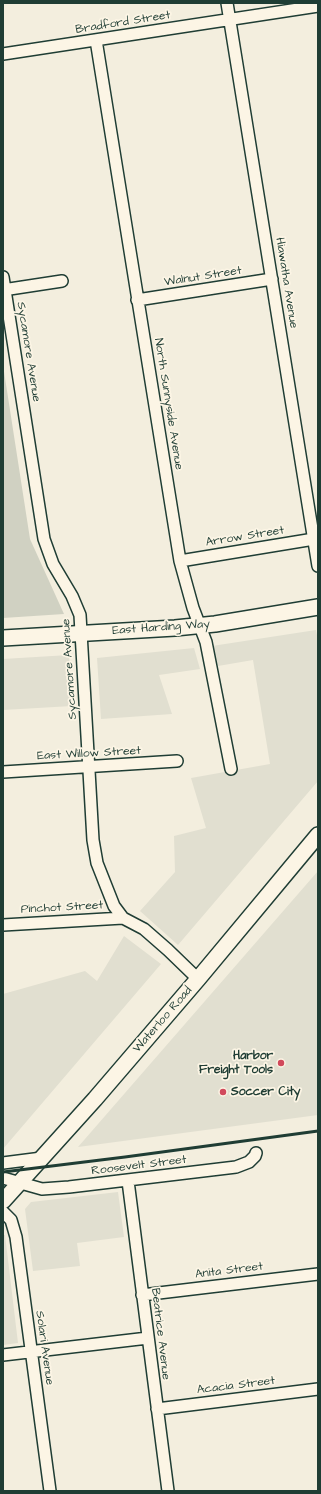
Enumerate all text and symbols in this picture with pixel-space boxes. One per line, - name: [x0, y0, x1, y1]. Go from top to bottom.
- street label: Bradford Street: [75, 8, 171, 38]
- street label: Hiawatha Avenue: [272, 237, 300, 329]
- street label: Walnut Street: [163, 264, 243, 290]
- street label: Sycamore Avenue: [13, 301, 43, 403]
- street label: North Sunnyside Avenue: [150, 337, 186, 471]
- street label: Arrow Street: [205, 524, 285, 550]
- street label: East Harding Way: [112, 617, 210, 639]
- street label: Sycamore Avenue: [59, 618, 81, 720]
- street label: East Willow Street: [37, 744, 141, 764]
- street label: Pinchot Street: [20, 899, 104, 917]
- street label: Waterloo Road: [130, 984, 196, 1056]
- place label: Harbor Freight Tools: [199, 1049, 273, 1077]
- marker: Harbor Freight Tools: [276, 1058, 286, 1068]
- place label: Soccer City: [231, 1085, 300, 1099]
- marker: Soccer City: [218, 1087, 228, 1097]
- street label: Roosevelt Street: [91, 1153, 187, 1179]
- street label: Anita Street: [194, 1260, 264, 1282]
- street label: Beatrice Avenue: [147, 1287, 173, 1381]
- street label: Solari Avenue: [32, 1310, 56, 1386]
- street label: Acacia Street: [196, 1374, 276, 1398]

